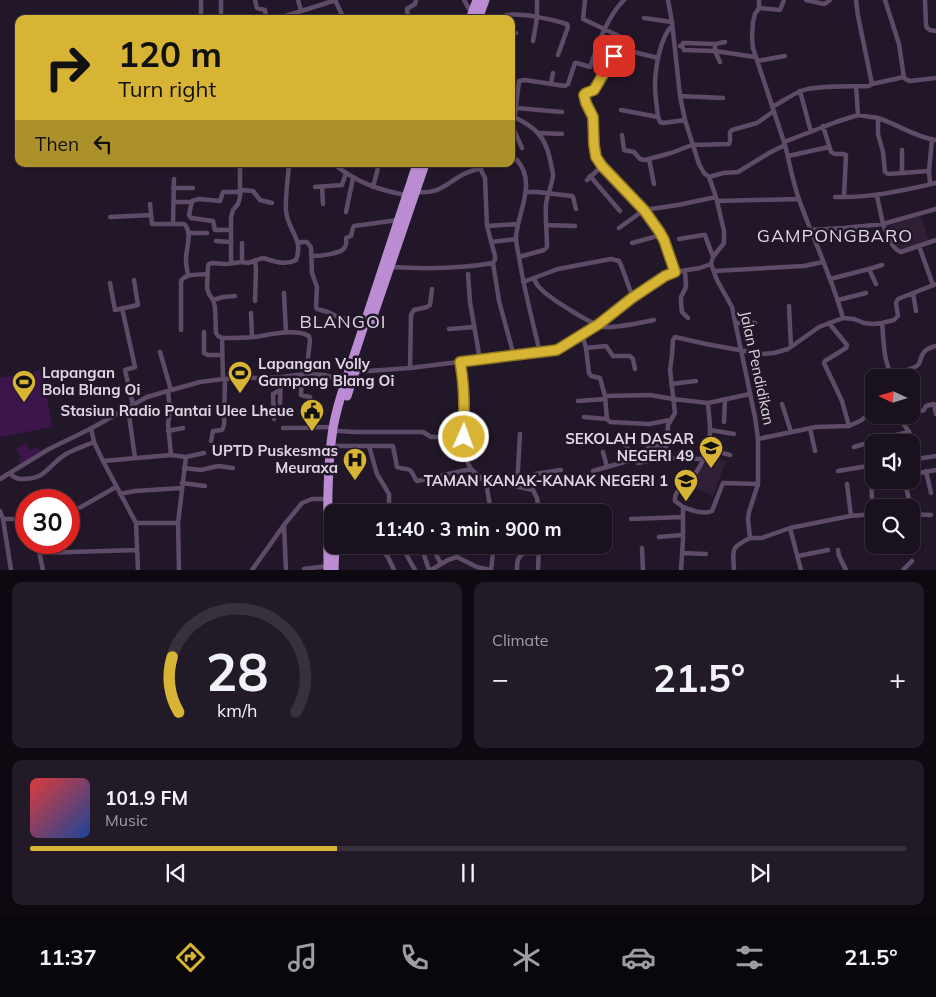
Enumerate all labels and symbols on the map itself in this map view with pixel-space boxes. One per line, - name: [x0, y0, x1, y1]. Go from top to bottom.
- pin: [593, 35, 635, 77]
- district label: GAMPONGBARO: [757, 224, 913, 247]
- street label: Jalan Pendidikan: [736, 309, 779, 427]
- district label: BLANGOI: [299, 310, 387, 333]
- place label: Lapangan Volly Gampong Blang Oi: [258, 354, 394, 390]
- sports icon: Lapangan Volly Gampong Blang Oi: [227, 360, 253, 394]
- place label: Lapangan Bola Blang Oi: [42, 363, 140, 399]
- sports icon: Lapangan Bola Blang Oi: [11, 369, 37, 403]
- north arrow: [865, 369, 920, 424]
- public building icon: Stasiun Radio Pantai Ulee Lheue: [299, 398, 325, 432]
- place label: Stasiun Radio Pantai Ulee Lheue: [61, 401, 294, 420]
- position arrow: [437, 410, 489, 462]
- place label: SEKOLAH DASAR NEGERI 49: [565, 429, 694, 465]
- school or university icon: SEKOLAH DASAR NEGERI 49: [698, 435, 724, 469]
- place label: UPTD Puskesmas Meuraxa: [212, 441, 338, 477]
- hospital icon: UPTD Puskesmas Meuraxa: [342, 447, 368, 481]
- school or university icon: TAMAN KANAK-KANAK NEGERI 1: [673, 468, 699, 502]
- place label: TAMAN KANAK-KANAK NEGERI 1: [424, 471, 668, 490]
- speed limit sign: 30: [15, 489, 80, 554]

